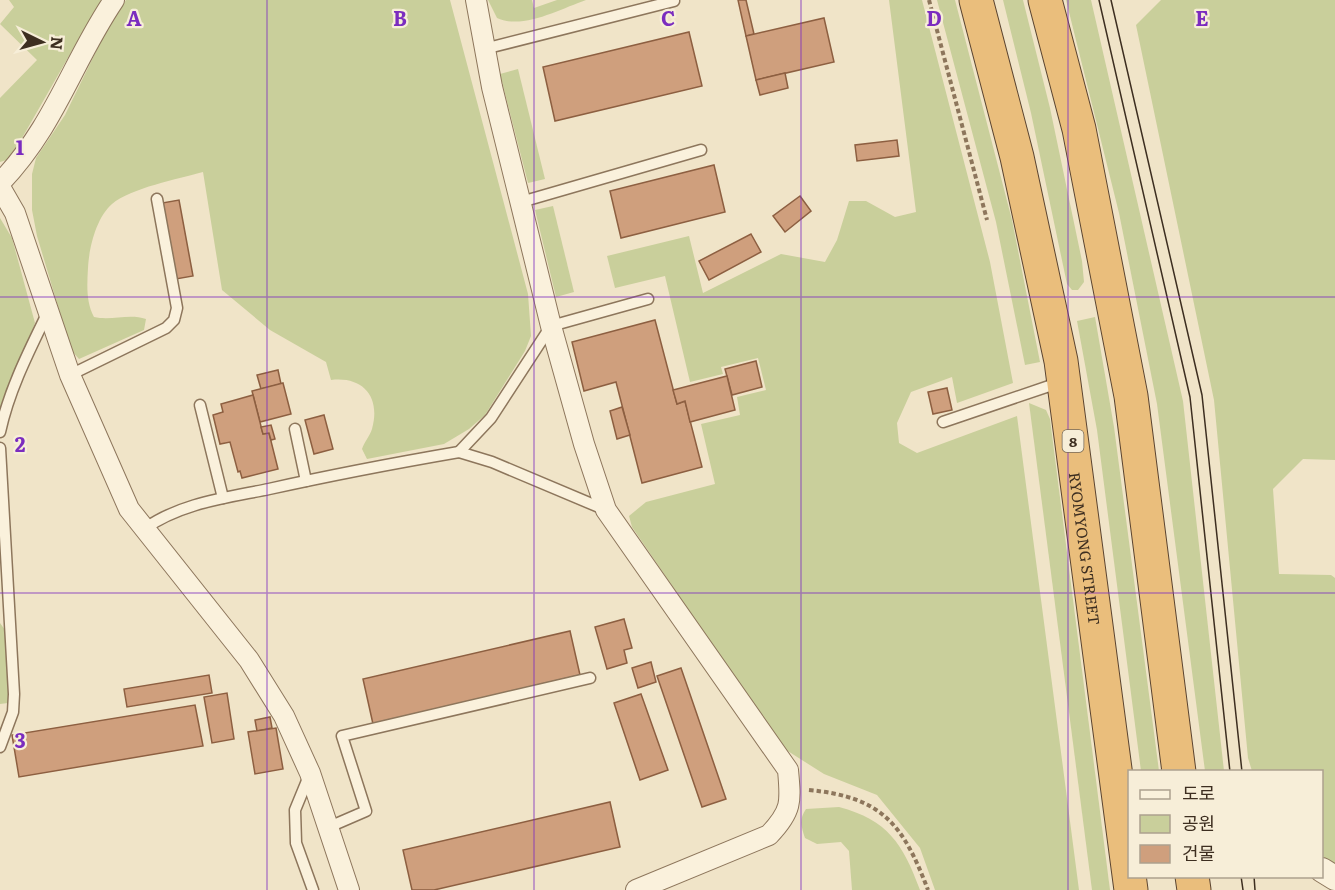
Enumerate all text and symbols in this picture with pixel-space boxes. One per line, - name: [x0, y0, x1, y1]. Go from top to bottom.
- text: A: [126, 2, 142, 32]
- text: B: [393, 2, 407, 32]
- text: C: [661, 2, 675, 32]
- text: D: [926, 2, 942, 32]
- text: E: [1195, 2, 1209, 32]
- north arrow: [12, 12, 72, 72]
- text: N: [45, 36, 70, 51]
- text: 1: [16, 131, 24, 161]
- text: 2: [15, 428, 26, 458]
- road number: 8: [1062, 430, 1084, 452]
- street label: RYOMYONG STREET: [1064, 471, 1107, 626]
- text: 3: [14, 724, 26, 754]
- legend: [1128, 770, 1323, 878]
- text: 도로: [1182, 779, 1215, 806]
- text: 공원: [1182, 809, 1215, 836]
- text: 건물: [1182, 839, 1215, 866]

